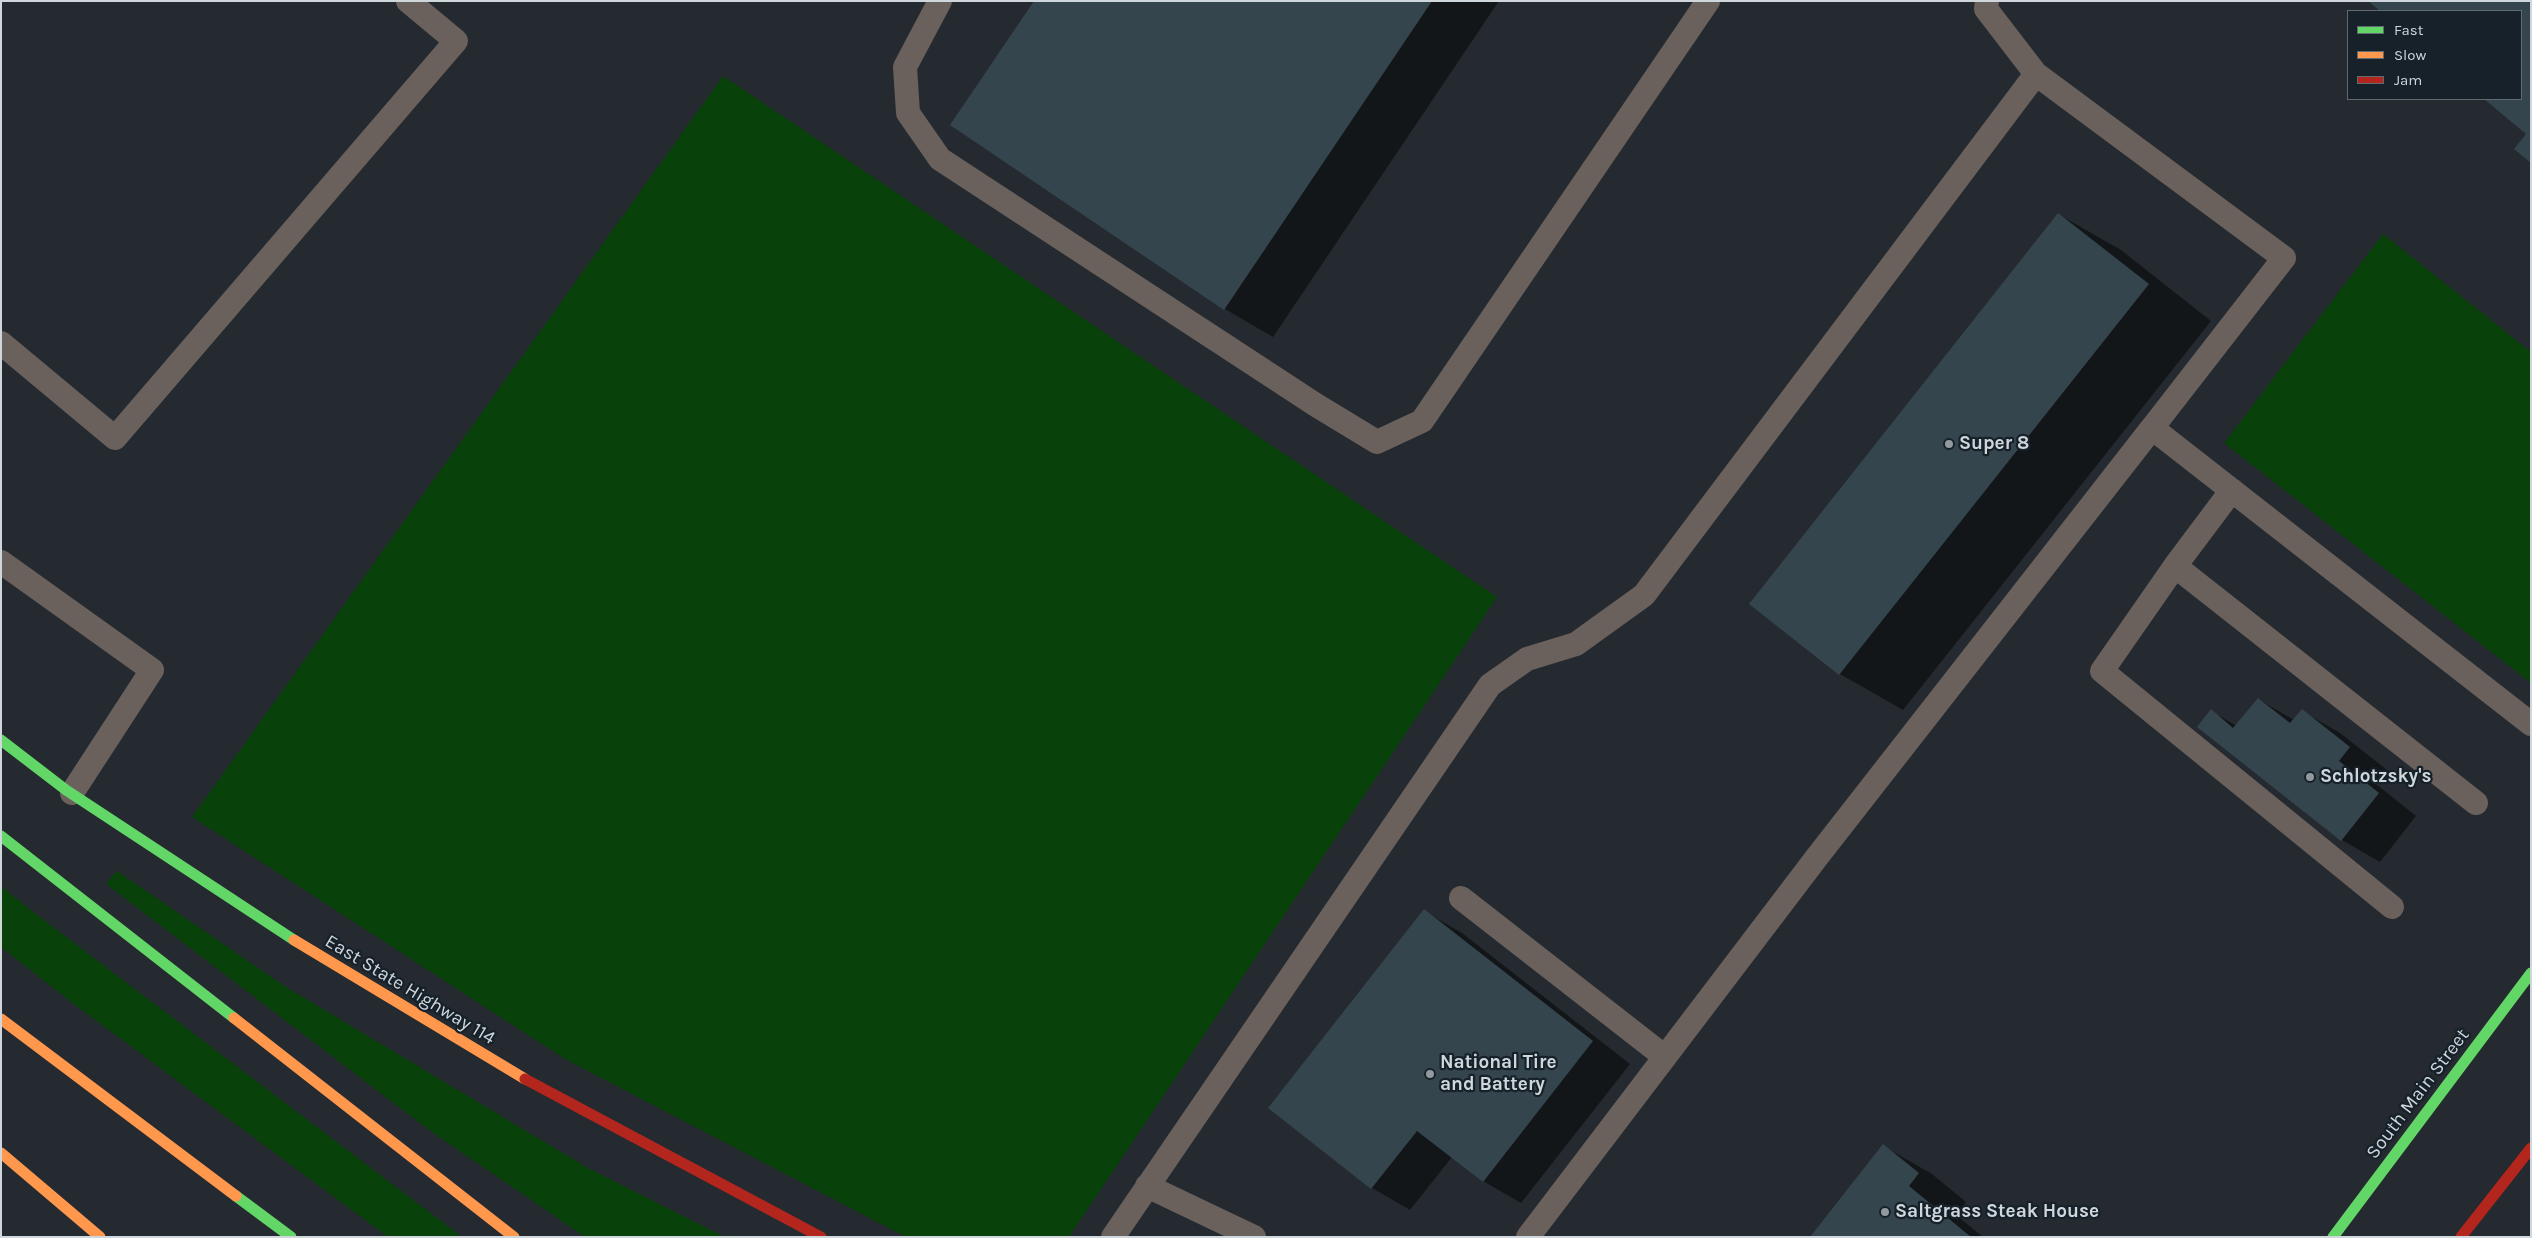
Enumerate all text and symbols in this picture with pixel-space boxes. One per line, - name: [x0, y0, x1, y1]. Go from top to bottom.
- legend: [2347, 10, 2522, 100]
- text: Fast: [2394, 21, 2423, 39]
- text: Slow: [2394, 46, 2426, 64]
- text: Jam: [2394, 71, 2422, 89]
- place label: Super 8: [1959, 433, 2029, 455]
- marker: Super 8: [1943, 438, 1955, 450]
- place label: Schlotzsky's: [2320, 766, 2432, 788]
- marker: Schlotzsky's: [2304, 771, 2316, 783]
- street label: East State Highway 114: [321, 930, 499, 1050]
- street label: South Main Street: [2362, 1025, 2474, 1163]
- place label: National Tire and Battery: [1440, 1052, 1557, 1096]
- marker: National Tire and Battery: [1424, 1068, 1436, 1080]
- place label: Saltgrass Steak House: [1895, 1201, 2099, 1223]
- marker: Saltgrass Steak House: [1879, 1206, 1891, 1218]

